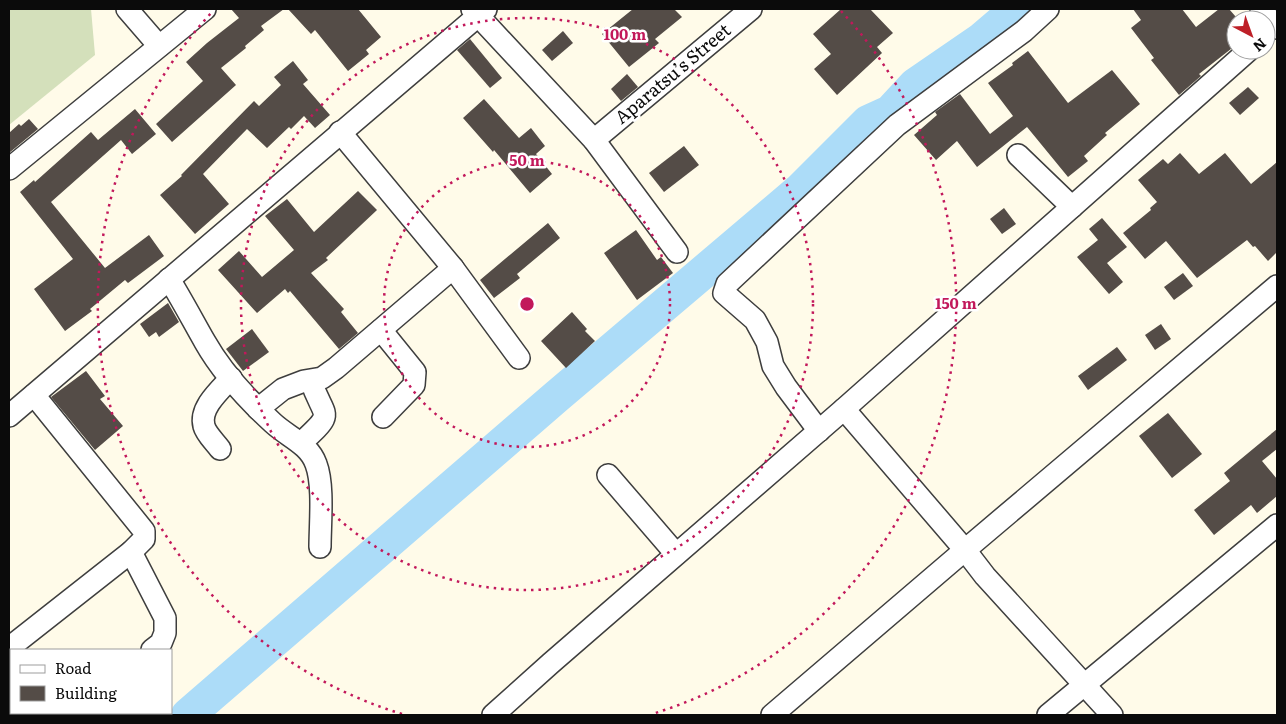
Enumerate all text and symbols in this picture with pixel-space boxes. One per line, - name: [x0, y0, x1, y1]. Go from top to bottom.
- north arrow: [1226, 10, 1276, 60]
- street label: Aparatsu’s Street: [608, 16, 737, 130]
- text: 100 m: [604, 22, 646, 45]
- text: N: [1249, 34, 1271, 57]
- text: 50 m: [509, 148, 545, 171]
- text: 150 m: [935, 291, 977, 314]
- centre of rings: [518, 295, 536, 313]
- legend: [10, 649, 172, 714]
- text: Road: [55, 656, 91, 679]
- text: Building: [55, 681, 117, 704]

